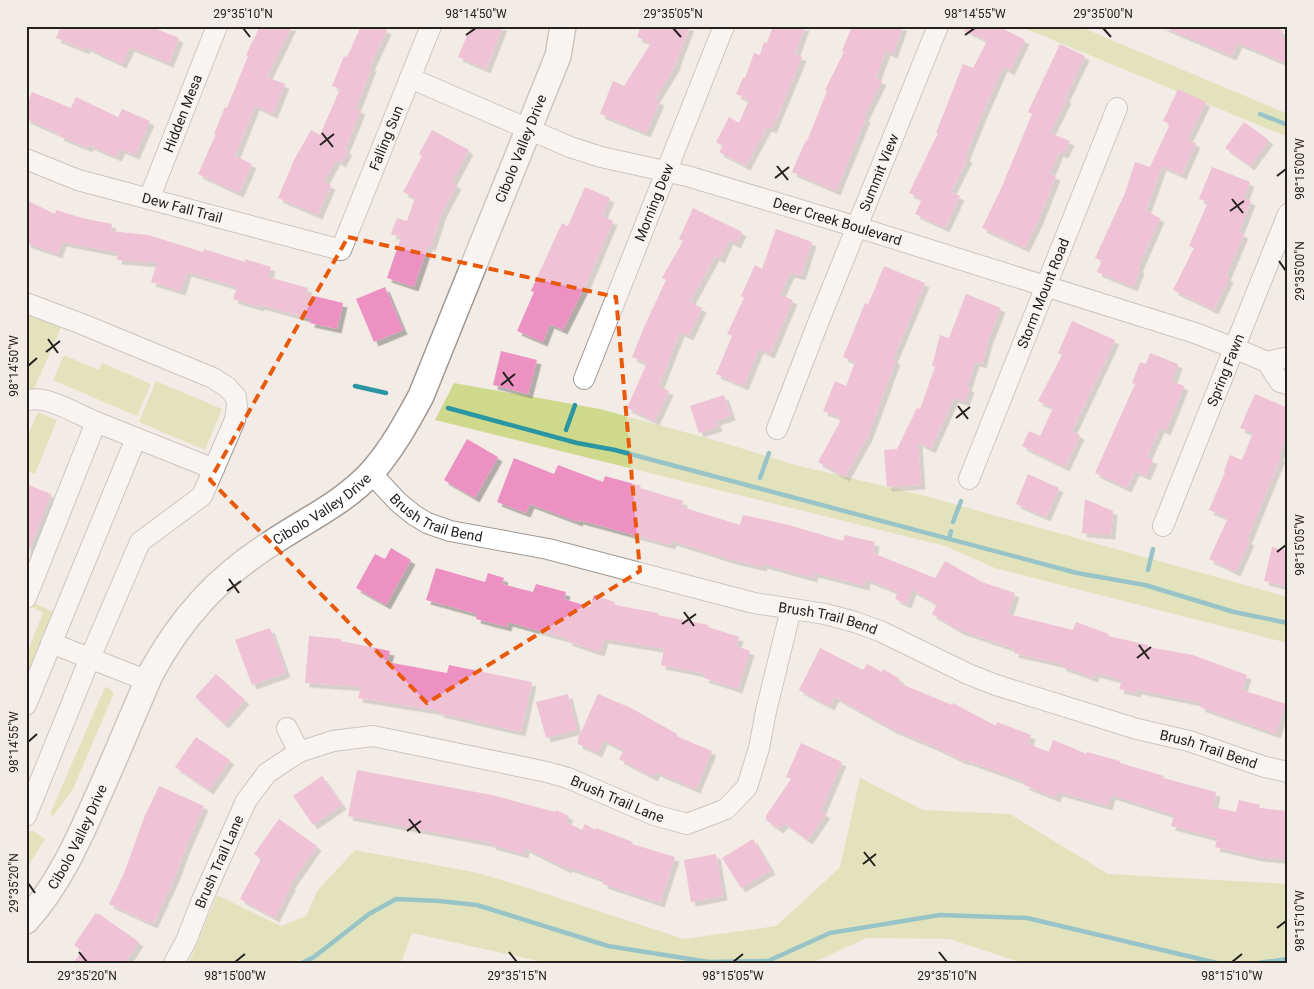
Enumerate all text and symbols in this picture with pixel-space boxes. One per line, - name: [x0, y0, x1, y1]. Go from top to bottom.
- text: 29°35'10"N: [213, 7, 273, 21]
- text: 98°14'50"W: [445, 7, 507, 21]
- text: 29°35'05"N: [643, 7, 703, 21]
- text: 98°14'55"W: [944, 7, 1006, 21]
- text: 29°35'00"N: [1073, 7, 1133, 21]
- street label: Hidden Mesa: [160, 72, 205, 155]
- street label: Cibolo Valley Drive: [492, 92, 550, 205]
- street label: Falling Sun: [366, 103, 406, 173]
- street label: Summit View: [856, 131, 902, 214]
- text: 98°15'00"W: [1293, 138, 1307, 200]
- street label: Morning Dew: [631, 161, 677, 244]
- street label: Dew Fall Trail: [140, 189, 224, 226]
- street label: Deer Creek Boulevard: [771, 194, 904, 249]
- street label: Storm Mount Road: [1014, 236, 1072, 351]
- text: 29°35'00"N: [1293, 241, 1307, 301]
- street label: Spring Fawn: [1204, 331, 1247, 409]
- text: 98°14'50"W: [7, 335, 21, 397]
- street label: Cibolo Valley Drive: [270, 470, 374, 548]
- street label: Brush Trail Bend: [386, 490, 484, 545]
- text: 98°15'05"W: [1293, 514, 1307, 576]
- street label: Brush Trail Bend: [777, 599, 880, 638]
- text: 98°14'55"W: [7, 711, 21, 773]
- street label: Brush Trail Bend: [1158, 727, 1259, 772]
- street label: Brush Trail Lane: [568, 772, 666, 825]
- street label: Cibolo Valley Drive: [44, 782, 110, 892]
- street label: Brush Trail Lane: [192, 813, 247, 910]
- text: 29°35'20"N: [7, 853, 21, 913]
- text: 98°15'10"W: [1293, 890, 1307, 952]
- text: 29°35'20"N: [57, 969, 117, 983]
- text: 98°15'00"W: [204, 969, 266, 983]
- text: 29°35'15"N: [487, 969, 547, 983]
- text: 98°15'05"W: [702, 969, 764, 983]
- text: 29°35'10"N: [917, 969, 977, 983]
- text: 98°15'10"W: [1201, 969, 1263, 983]

